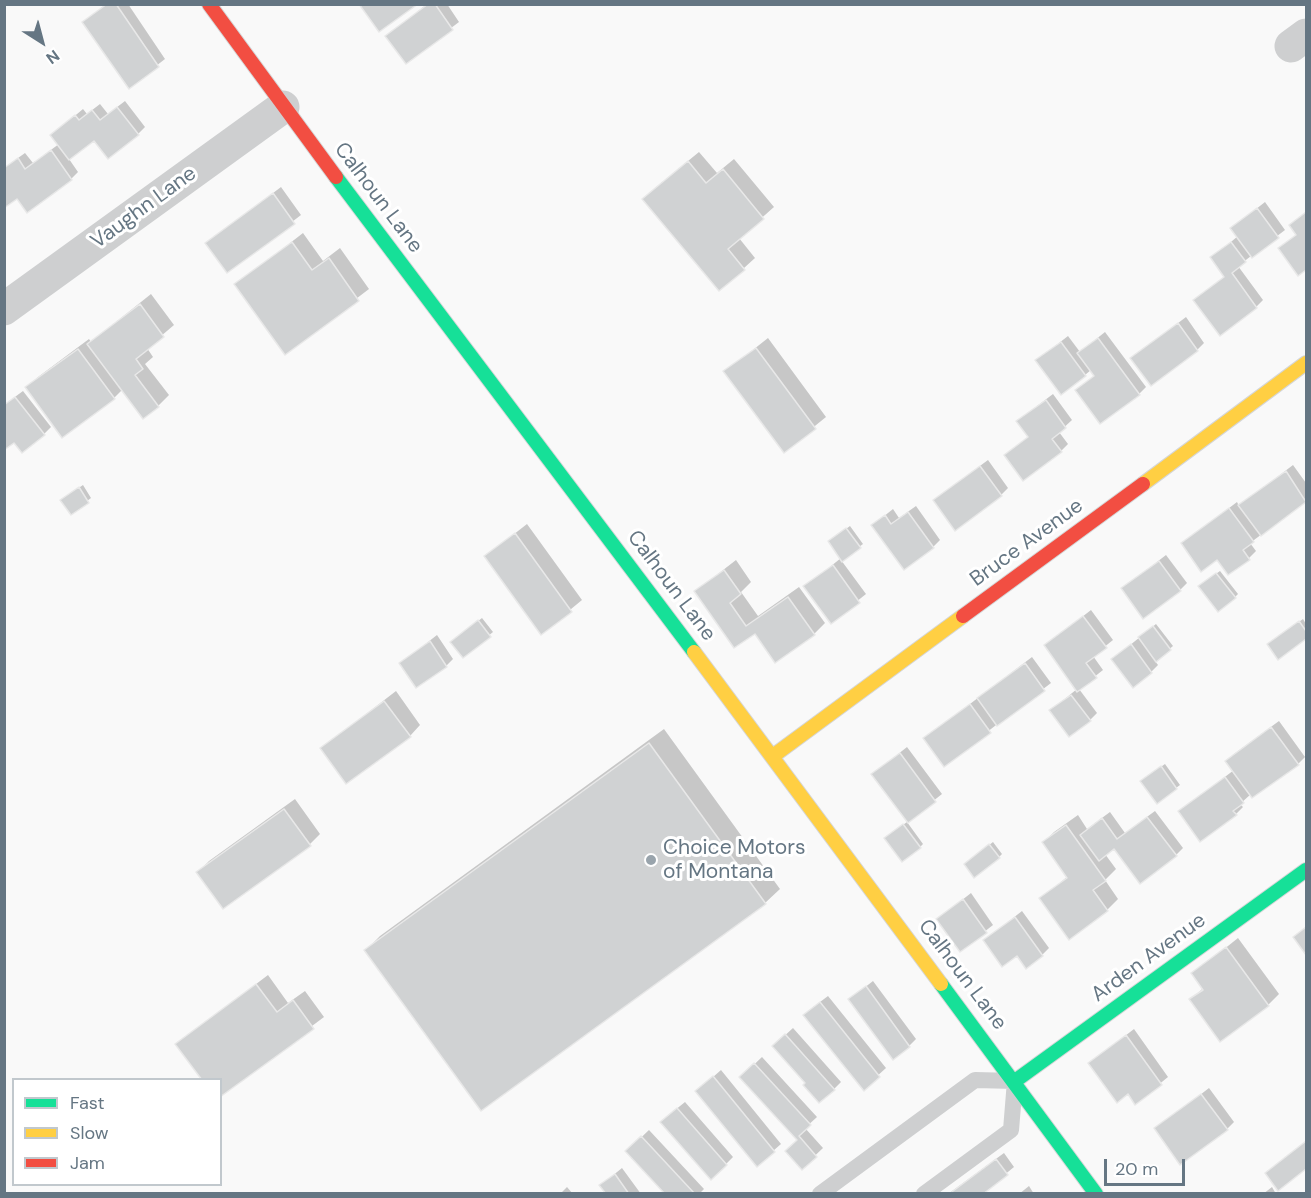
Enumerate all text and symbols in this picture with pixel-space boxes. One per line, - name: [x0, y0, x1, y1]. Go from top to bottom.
- north arrow: [12, 12, 72, 72]
- text: N: [42, 45, 64, 69]
- street label: Calhoun Lane: [328, 138, 428, 258]
- street label: Vaughn Lane: [86, 161, 202, 255]
- street label: Bruce Avenue: [966, 494, 1088, 592]
- street label: Calhoun Lane: [621, 526, 721, 646]
- place label: Choice Motors of Montana: [663, 835, 806, 885]
- marker: Choice Motors of Montana: [644, 853, 658, 867]
- street label: Arden Avenue: [1087, 908, 1211, 1008]
- street label: Calhoun Lane: [912, 915, 1012, 1035]
- legend: [12, 1078, 222, 1186]
- text: Fast: [70, 1091, 105, 1115]
- text: Slow: [70, 1121, 109, 1145]
- scale bar: [1107, 1147, 1188, 1185]
- text: Jam: [70, 1151, 105, 1175]
- text: 20 m: [1115, 1157, 1158, 1181]

